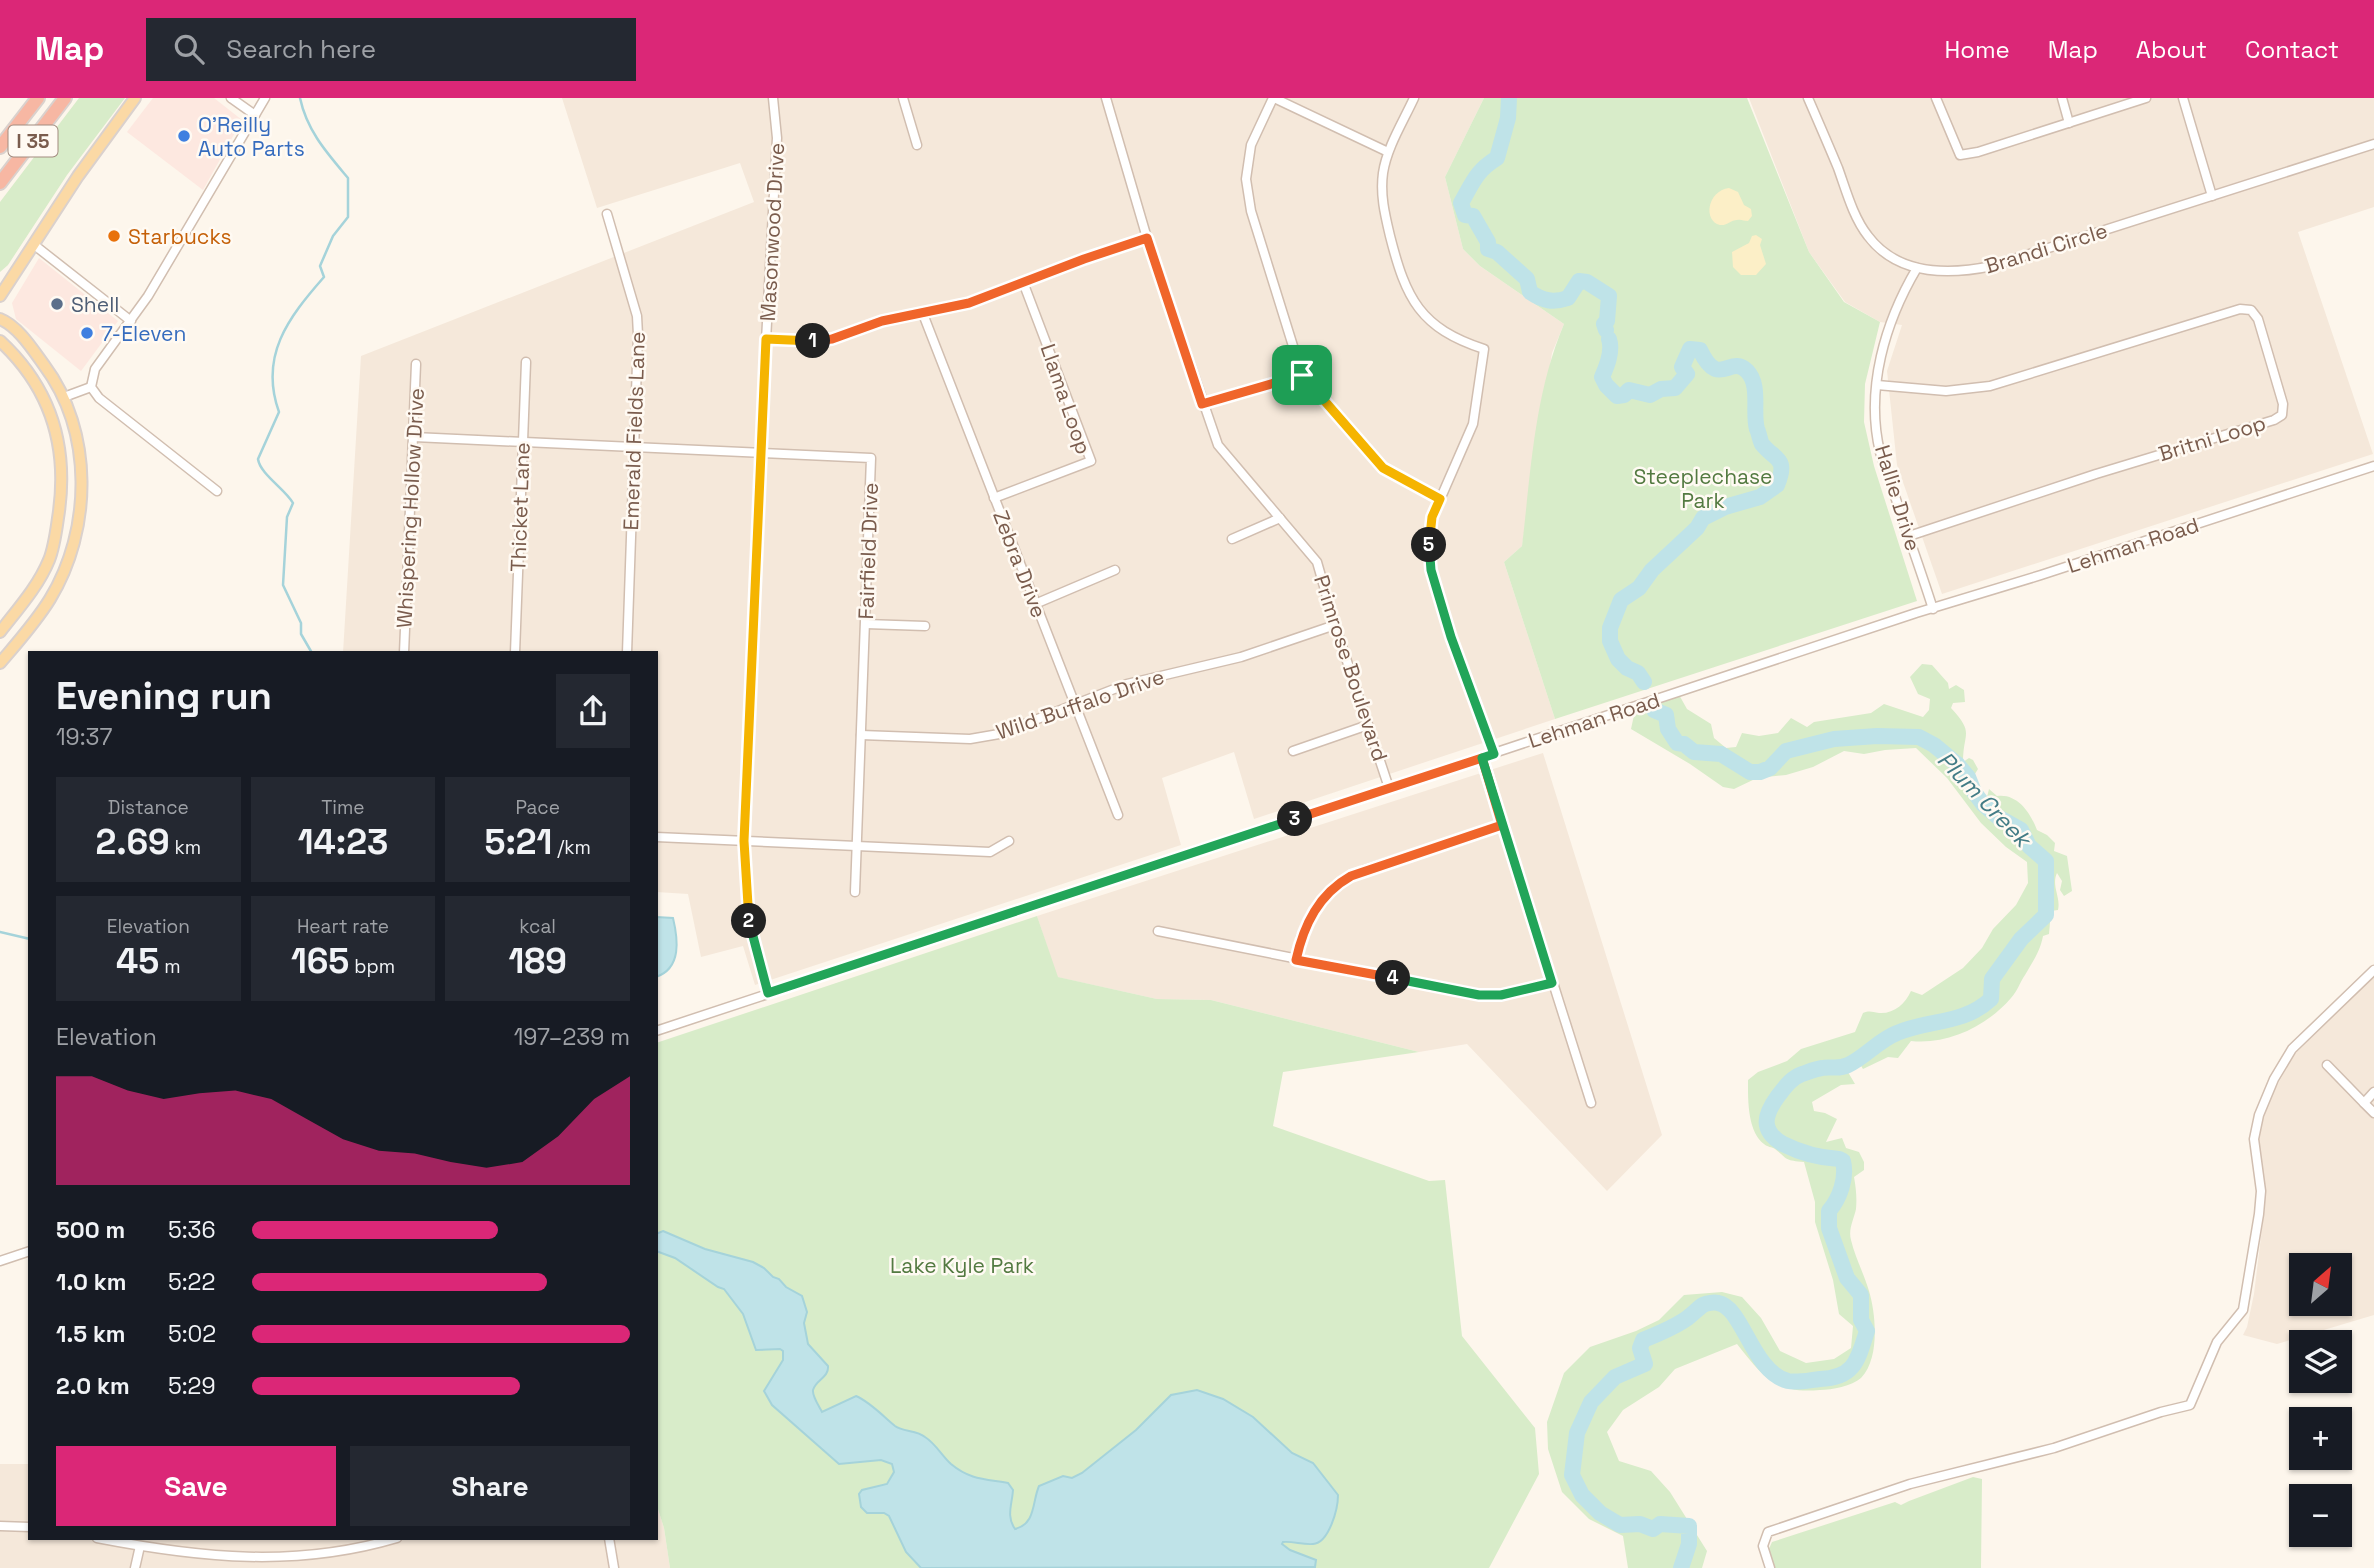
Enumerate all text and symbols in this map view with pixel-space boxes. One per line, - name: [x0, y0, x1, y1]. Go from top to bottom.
- search box: [146, 18, 636, 81]
- text: Map: [35, 28, 104, 70]
- icon: search: [170, 30, 208, 68]
- text: Search here: [226, 32, 376, 66]
- text: Home: [1944, 34, 2010, 65]
- text: Map: [2048, 34, 2098, 65]
- text: About: [2136, 34, 2207, 65]
- text: Contact: [2245, 34, 2339, 65]
- place label: O'Reilly Auto Parts: [198, 111, 305, 162]
- road number: I 35: [8, 126, 58, 156]
- marker: O'Reilly Auto Parts: [176, 128, 192, 144]
- street label: Masonwood Drive: [754, 142, 790, 322]
- street label: Brandi Circle: [1981, 217, 2111, 279]
- place label: Starbucks: [128, 223, 232, 250]
- marker: Starbucks: [106, 228, 122, 244]
- place label: Shell: [71, 291, 119, 318]
- marker: Shell: [49, 296, 65, 312]
- place label: 7-Eleven: [101, 320, 186, 347]
- pin: 1: [796, 324, 830, 358]
- marker: 7-Eleven: [79, 325, 95, 341]
- text: 1: [808, 328, 817, 353]
- street label: Emerald Fields Lane: [617, 331, 651, 531]
- street label: Llama Loop: [1035, 340, 1097, 458]
- pin: [1272, 345, 1332, 405]
- icon: arrive: [1283, 356, 1321, 394]
- street label: Whispering Hollow Drive: [390, 387, 430, 629]
- street label: Britni Loop: [2155, 409, 2269, 467]
- street label: Thicket Lane: [504, 442, 536, 572]
- street label: Hallie Drive: [1869, 442, 1927, 554]
- park label: Steeplechase Park: [1633, 463, 1773, 514]
- street label: Fairfield Drive: [852, 482, 884, 620]
- street label: Zebra Drive: [987, 506, 1053, 622]
- street label: Lehman Road: [2064, 511, 2202, 579]
- pin: 5: [1412, 528, 1446, 562]
- text: 5: [1423, 532, 1434, 557]
- street label: Primrose Boulevard: [1308, 572, 1394, 764]
- street label: Wild Buffalo Drive: [992, 663, 1168, 745]
- text: Evening run: [56, 672, 272, 720]
- button: share: [556, 674, 630, 748]
- street label: Lehman Road: [1525, 686, 1663, 754]
- text: 19:37: [56, 722, 112, 752]
- water label: Plum Creek: [1931, 745, 2039, 855]
- text: Distance: [108, 795, 189, 820]
- text: Time: [321, 795, 365, 820]
- text: Pace: [515, 795, 560, 820]
- pin: 3: [1278, 802, 1312, 836]
- text: 3: [1289, 806, 1300, 831]
- text: 2.69: [96, 820, 170, 864]
- text: 14:23: [298, 820, 388, 864]
- text: 5:21: [484, 820, 552, 864]
- text: km: [170, 835, 201, 860]
- text: /km: [552, 835, 591, 860]
- pin: 2: [732, 904, 766, 938]
- text: 2: [743, 908, 754, 933]
- text: Elevation: [107, 914, 190, 939]
- text: Heart rate: [297, 914, 389, 939]
- text: kcal: [519, 914, 556, 939]
- text: 45: [116, 939, 159, 983]
- text: 165: [291, 939, 349, 983]
- text: 189: [508, 939, 567, 983]
- text: m: [159, 954, 181, 979]
- text: bpm: [349, 954, 395, 979]
- pin: 4: [1376, 960, 1410, 996]
- text: 4: [1386, 965, 1399, 990]
- text: Elevation: [56, 1022, 157, 1052]
- text: 197–239 m: [514, 1022, 630, 1052]
- text: 500 m: [56, 1215, 125, 1245]
- text: 5:36: [168, 1215, 216, 1245]
- park label: Lake Kyle Park: [890, 1252, 1034, 1279]
- north arrow: [2289, 1253, 2352, 1316]
- map controls: [2289, 1253, 2352, 1547]
- text: 1.0 km: [56, 1267, 126, 1297]
- text: 5:22: [168, 1267, 215, 1297]
- text: 1.5 km: [56, 1319, 126, 1349]
- text: 5:02: [168, 1319, 216, 1349]
- button: layers: [2289, 1330, 2352, 1393]
- text: 2.0 km: [56, 1371, 130, 1401]
- text: 5:29: [168, 1371, 215, 1401]
- button: +: [2289, 1407, 2352, 1470]
- button: Save: [56, 1446, 336, 1526]
- button: Share: [350, 1446, 630, 1526]
- button: −: [2289, 1484, 2352, 1547]

